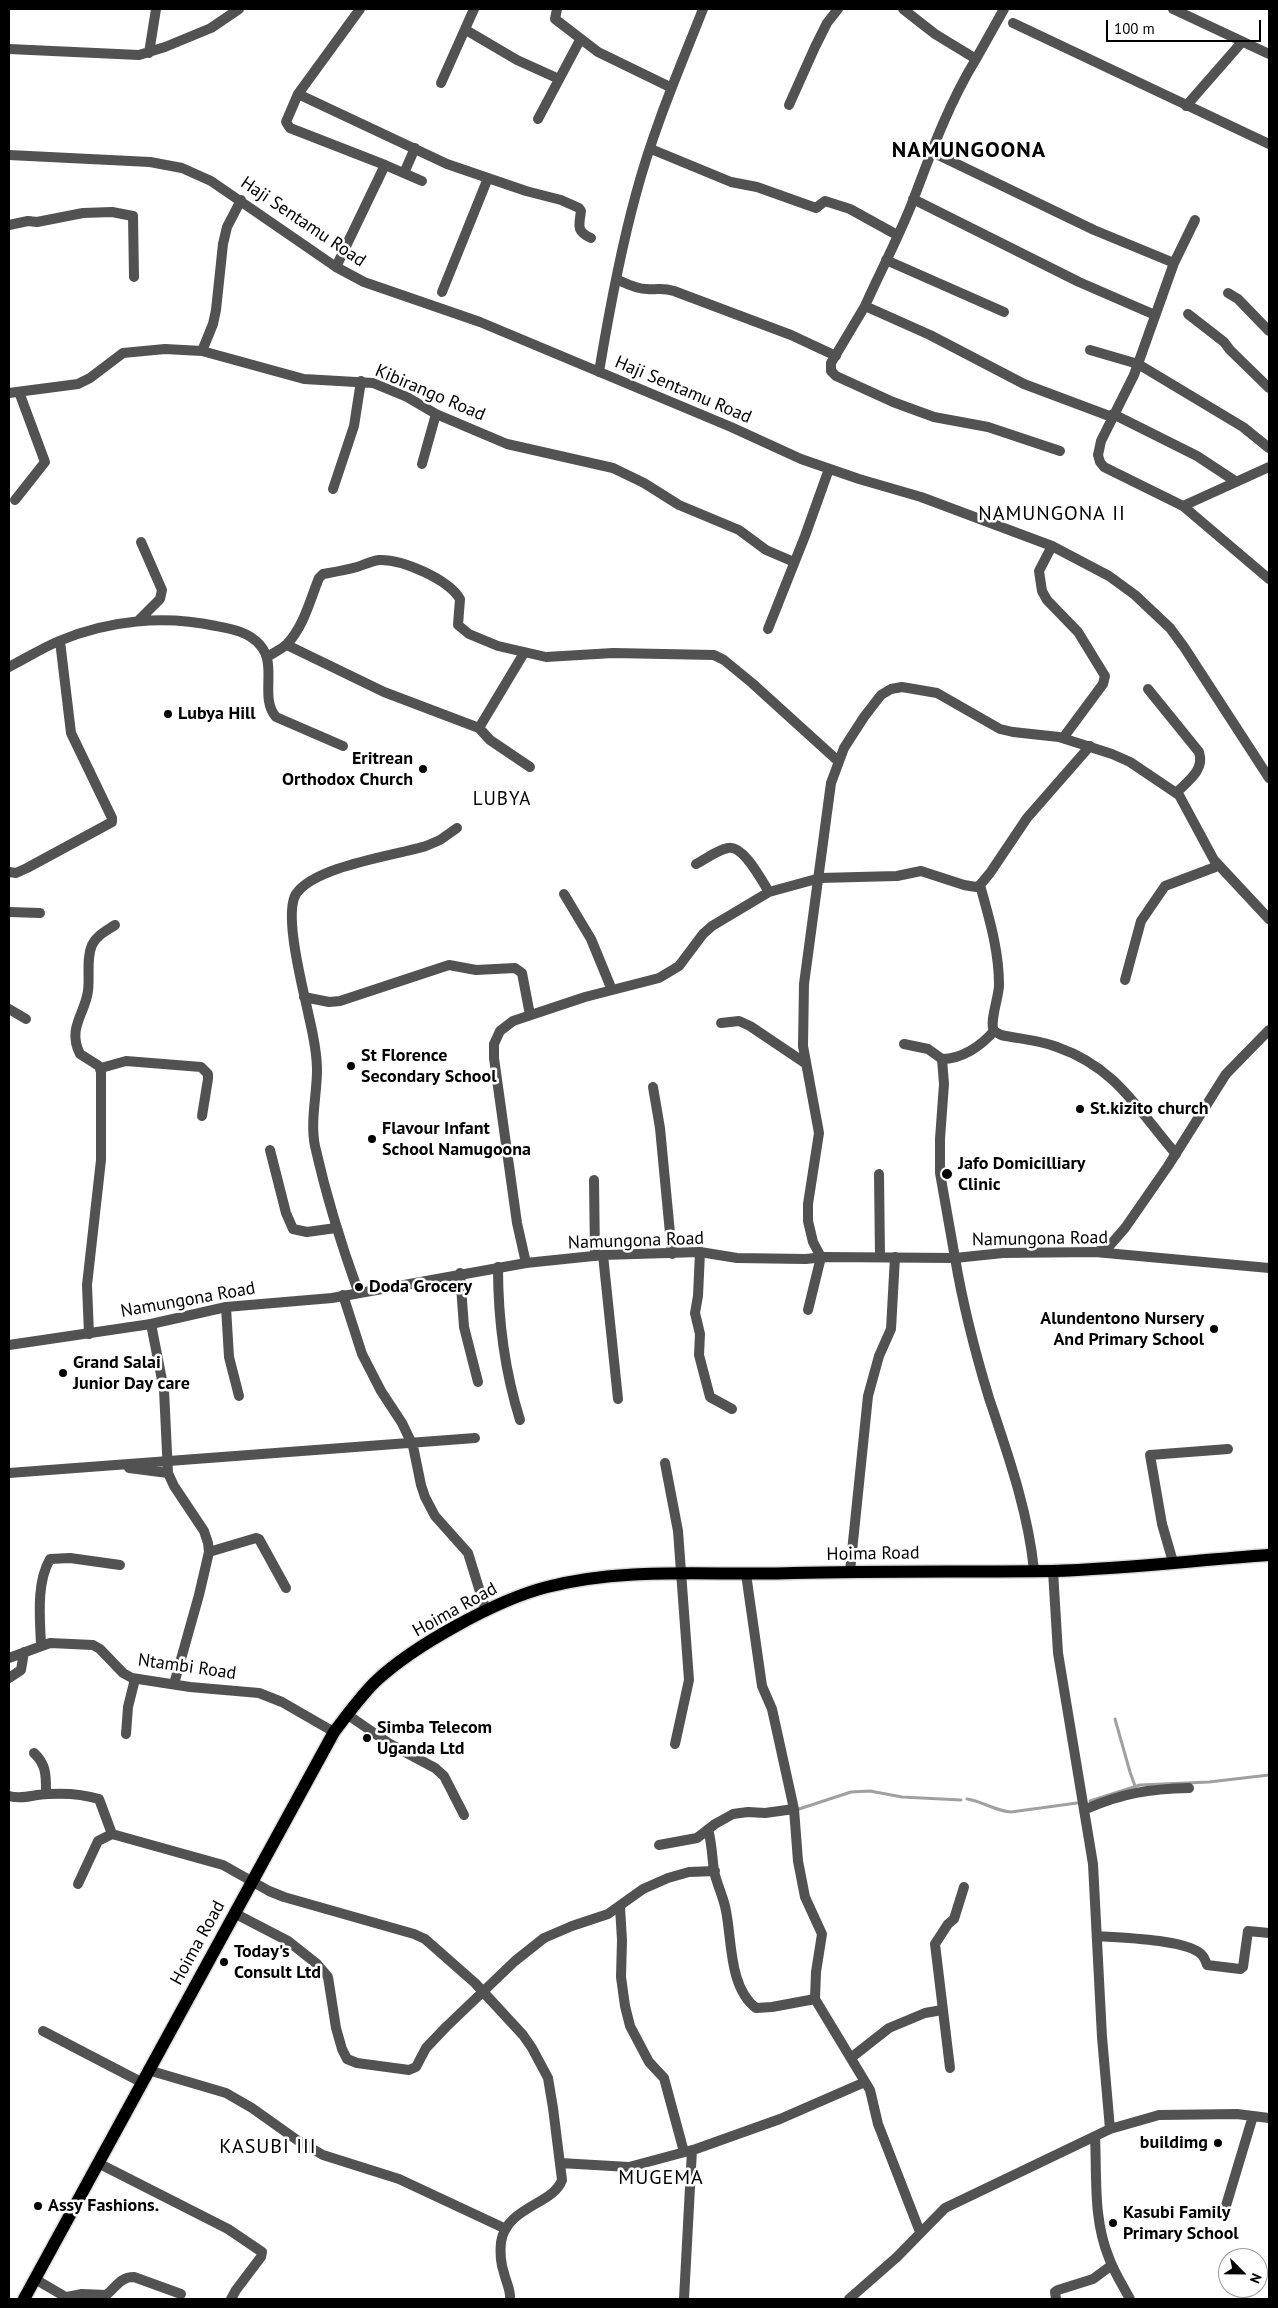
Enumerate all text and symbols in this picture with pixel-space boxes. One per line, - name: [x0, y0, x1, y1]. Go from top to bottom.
- scale bar: [1108, 10, 1263, 42]
- text: 100 m: [1114, 19, 1155, 38]
- district label: NAMUNGOONA: [891, 138, 1047, 164]
- street label: Haji Sentamu Road: [236, 172, 370, 272]
- street label: Haji Sentamu Road: [611, 351, 755, 429]
- street label: Kibirango Road: [372, 360, 488, 426]
- district label: NAMUNGONA II: [977, 502, 1127, 526]
- place label: Lubya Hill: [178, 703, 256, 725]
- marker: Lubya Hill: [162, 708, 174, 720]
- place label: Eritrean Orthodox Church: [282, 748, 413, 791]
- marker: Eritrean Orthodox Church: [417, 763, 429, 775]
- district label: LUBYA: [472, 789, 532, 811]
- place label: St Florence Secondary School: [361, 1045, 496, 1088]
- marker: St Florence Secondary School: [345, 1060, 357, 1072]
- place label: St.kizito church: [1090, 1098, 1209, 1120]
- marker: St.kizito church: [1074, 1103, 1086, 1115]
- place label: Flavour Infant School Namugoona: [382, 1118, 531, 1160]
- marker: Flavour Infant School Namugoona: [366, 1133, 378, 1145]
- place label: Jafo Domicilliary Clinic: [958, 1153, 1085, 1196]
- marker: Jafo Domicilliary Clinic: [940, 1167, 954, 1181]
- street label: Namungona Road: [972, 1227, 1108, 1251]
- street label: Namungona Road: [568, 1228, 704, 1254]
- place label: Doda Grocery: [369, 1276, 472, 1298]
- street label: Namungona Road: [119, 1278, 257, 1322]
- marker: Doda Grocery: [353, 1281, 365, 1293]
- place label: Alundentono Nursery And Primary School: [1040, 1308, 1204, 1350]
- marker: Alundentono Nursery And Primary School: [1208, 1323, 1220, 1335]
- place label: Grand Salai Junior Day care: [73, 1352, 190, 1395]
- marker: Grand Salai Junior Day care: [57, 1367, 69, 1379]
- street label: Hoima Road: [826, 1542, 920, 1566]
- street label: Hoima Road: [409, 1578, 501, 1642]
- street label: Ntambi Road: [136, 1649, 238, 1685]
- place label: Simba Telecom Uganda Ltd: [377, 1717, 492, 1760]
- marker: Simba Telecom Uganda Ltd: [361, 1732, 373, 1744]
- street label: Hoima Road: [166, 1897, 230, 1989]
- place label: Today's Consult Ltd: [234, 1941, 321, 1984]
- marker: Today's Consult Ltd: [218, 1956, 230, 1968]
- place label: buildimg: [1140, 2132, 1208, 2154]
- district label: KASUBI III: [218, 2135, 318, 2159]
- marker: buildimg: [1212, 2137, 1224, 2149]
- district label: MUGEMA: [618, 2166, 704, 2190]
- place label: Assy Fashions.: [48, 2195, 159, 2217]
- marker: Assy Fashions.: [32, 2200, 44, 2212]
- place label: Kasubi Family Primary School: [1123, 2202, 1239, 2244]
- marker: Kasubi Family Primary School: [1107, 2217, 1119, 2229]
- north arrow: [1218, 2248, 1268, 2298]
- text: N: [1246, 2271, 1266, 2286]

